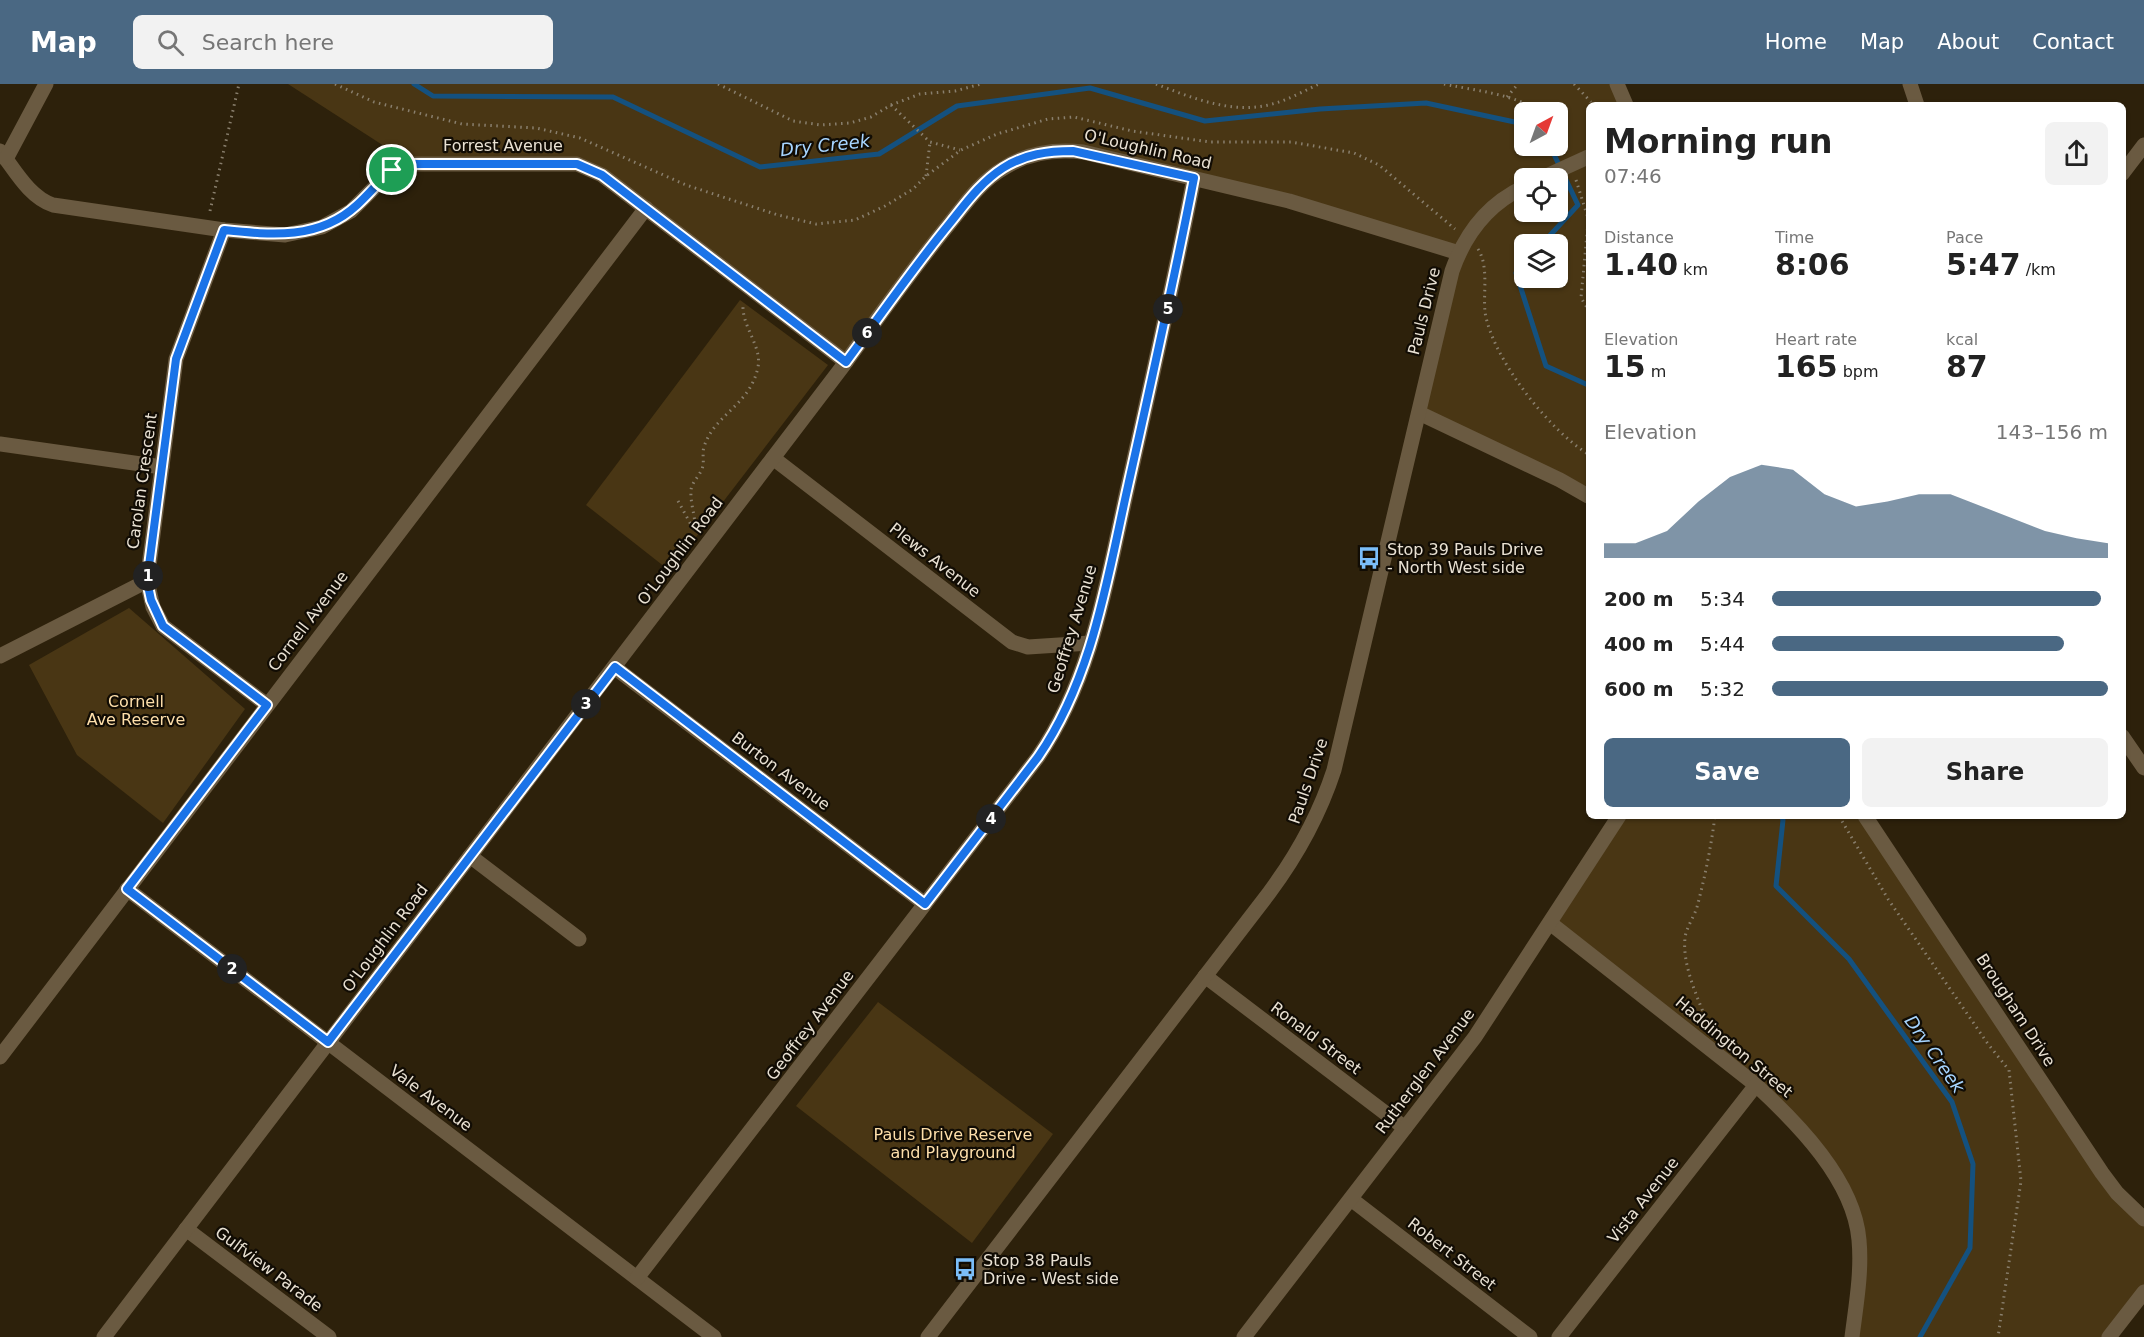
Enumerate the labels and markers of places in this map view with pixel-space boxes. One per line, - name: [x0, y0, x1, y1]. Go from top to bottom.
- pin: [366, 144, 417, 195]
- pin: 5: [1153, 294, 1183, 324]
- pin: 6: [852, 318, 882, 348]
- place label: Stop 39 Pauls Drive - North West side: [1387, 540, 1543, 577]
- bus stop icon: Stop 39 Pauls Drive - North West side: [1356, 545, 1382, 571]
- pin: 1: [133, 561, 163, 591]
- pin: 3: [571, 689, 601, 719]
- pin: 4: [976, 804, 1006, 834]
- pin: 2: [217, 954, 247, 984]
- place label: Stop 38 Pauls Drive - West side: [983, 1251, 1119, 1288]
- bus stop icon: Stop 38 Pauls Drive - West side: [952, 1256, 978, 1282]

